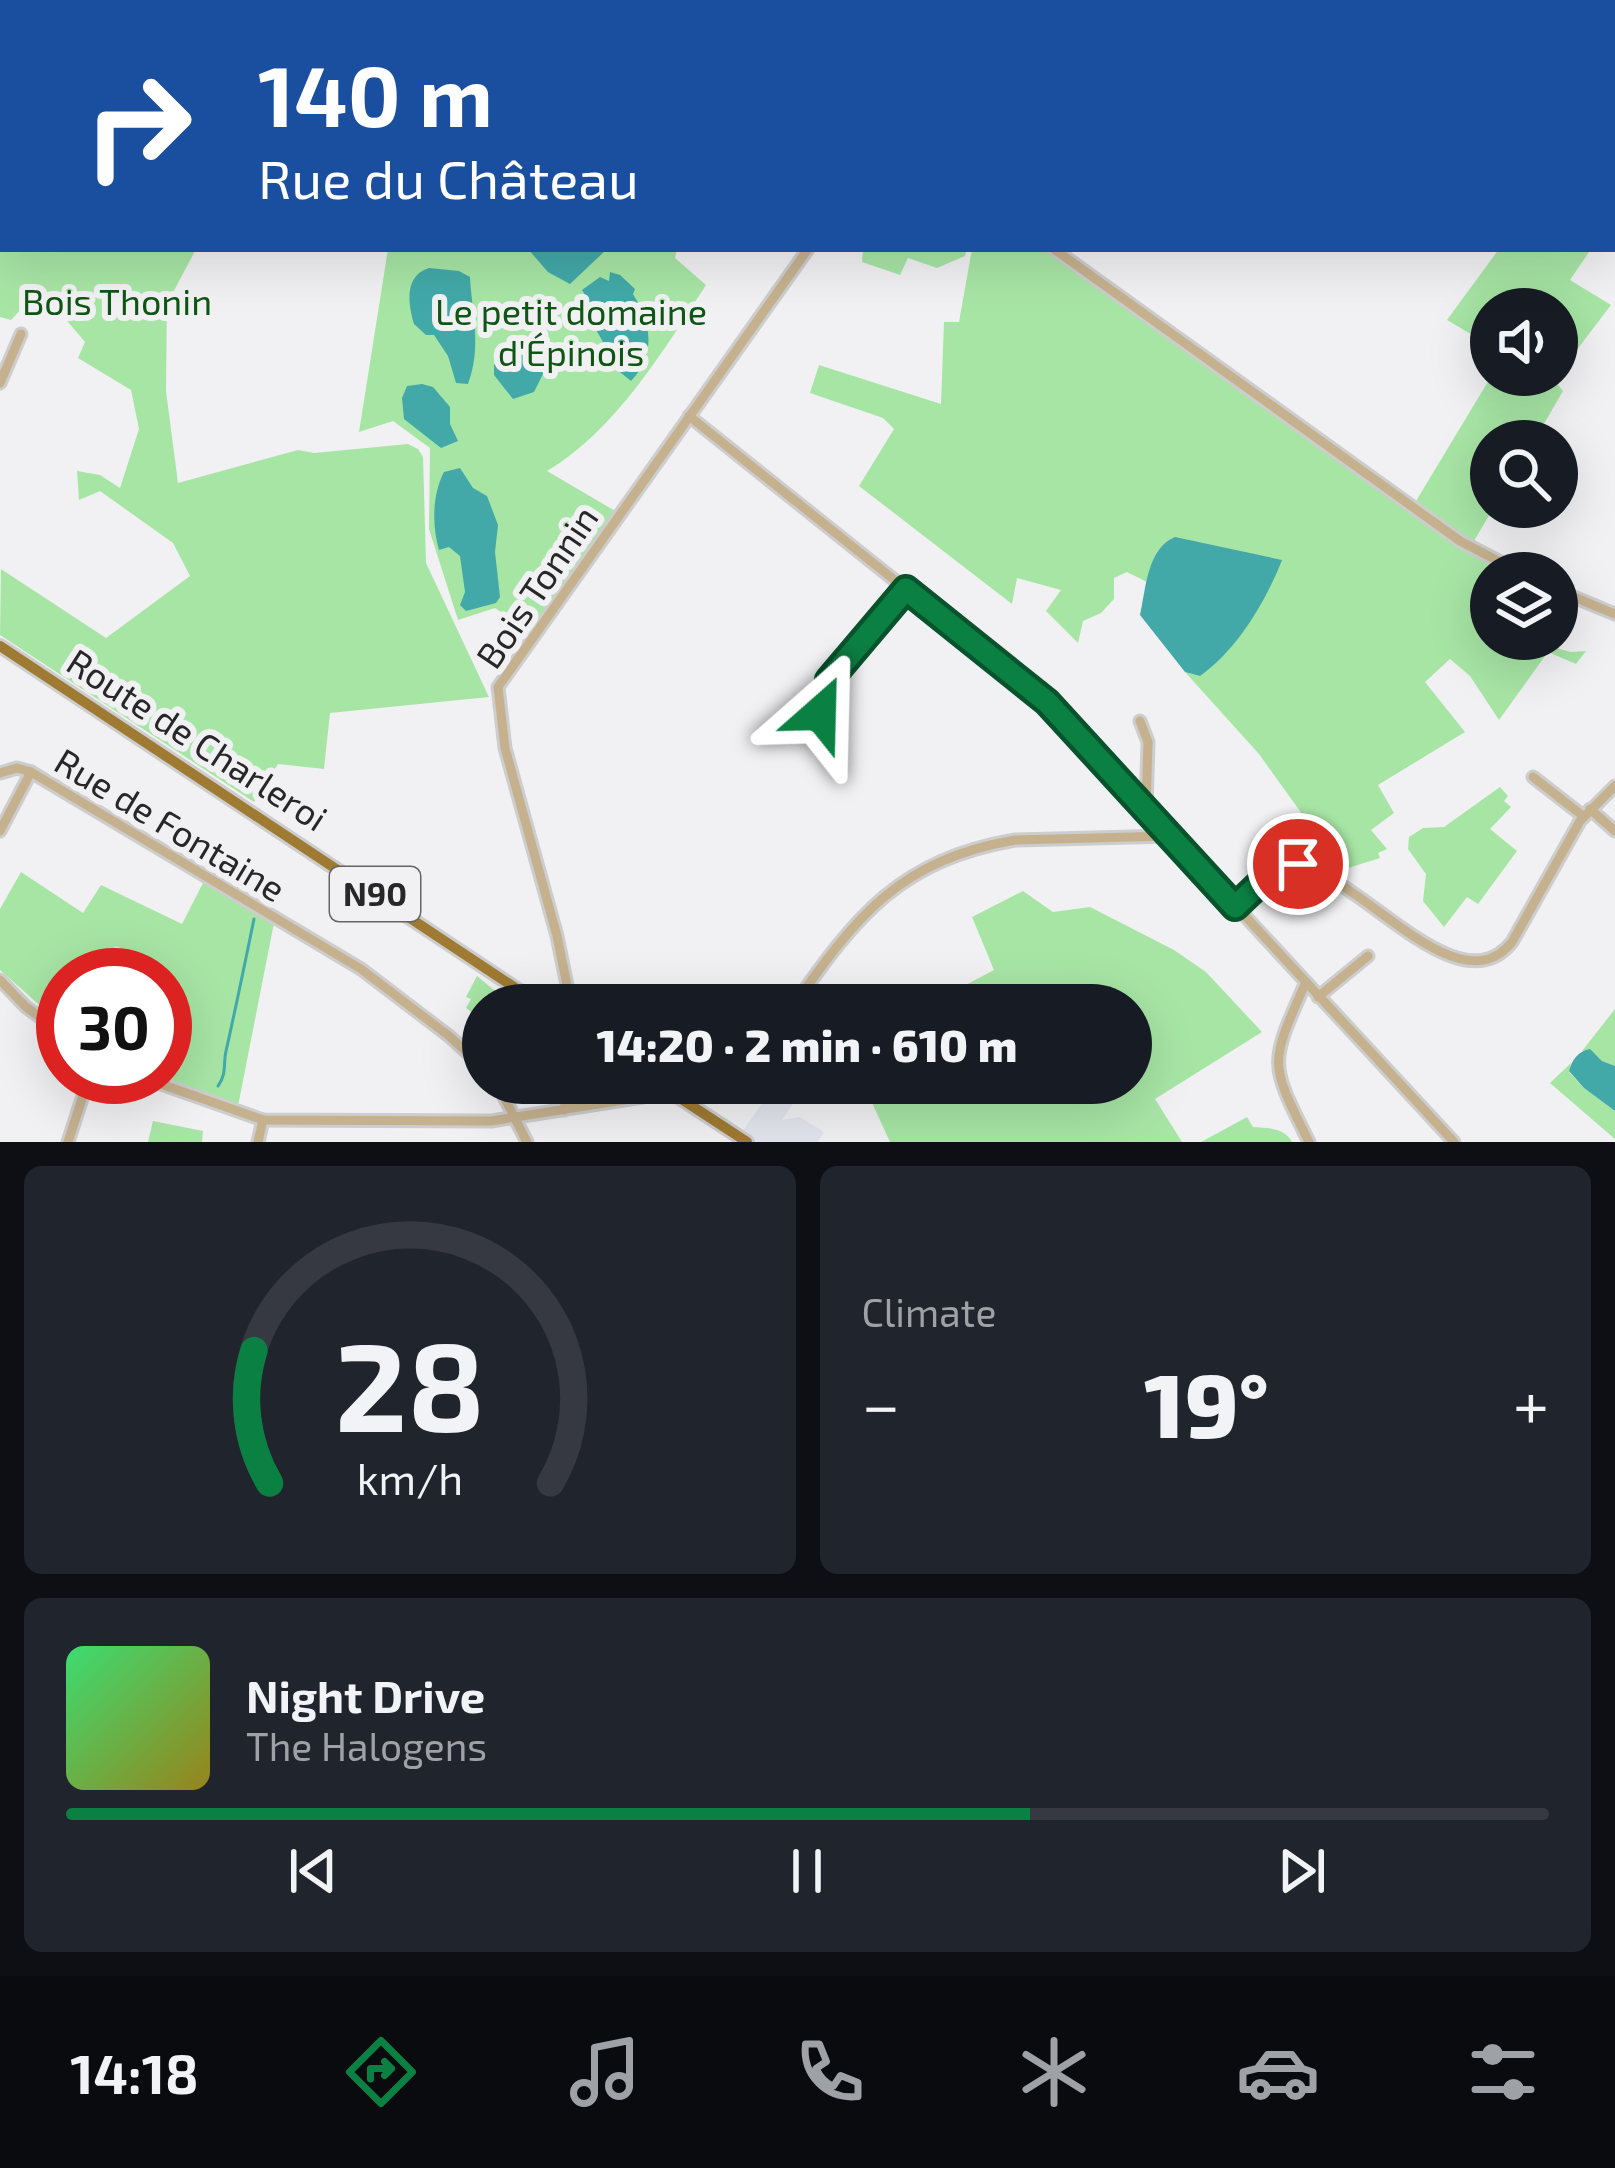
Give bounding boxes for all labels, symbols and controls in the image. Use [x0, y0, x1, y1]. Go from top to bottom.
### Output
text: 140 m [258, 43, 493, 144]
icon: right [60, 48, 216, 204]
text: Rue du Château [258, 145, 639, 210]
park label: Bois Thonin [22, 279, 212, 322]
map controls [1470, 288, 1578, 660]
button: sound [1470, 288, 1578, 396]
park label: Le petit domaine d'Épinois [435, 289, 707, 373]
button: search [1470, 420, 1578, 528]
street label: Bois Tonnin [466, 497, 606, 675]
button: layers [1470, 552, 1578, 660]
street label: Route de Charleroi [60, 639, 336, 839]
position arrow [757, 650, 883, 776]
street label: Rue de Fontaine [48, 738, 294, 909]
pin [1247, 813, 1349, 915]
icon: arrive [1265, 831, 1331, 897]
road number: N90 [330, 867, 420, 921]
speed limit sign: 30 [36, 948, 192, 1104]
text: 14:20 · 2 min · 610 m [596, 1017, 1018, 1071]
text: Climate [862, 1288, 996, 1335]
text: 28 [335, 1307, 485, 1457]
text: 19° [1144, 1348, 1269, 1456]
text: − [862, 1363, 900, 1442]
text: + [1513, 1363, 1549, 1442]
text: km/h [356, 1452, 463, 1504]
text: Night Drive [246, 1668, 485, 1722]
text: The Halogens [246, 1722, 487, 1769]
icon: previous [280, 1838, 346, 1904]
icon: pause [774, 1838, 840, 1904]
icon: next [1269, 1838, 1335, 1904]
icon: directions [339, 2030, 423, 2114]
icon: music [563, 2030, 647, 2114]
icon: phone [788, 2030, 872, 2114]
icon: climate [1012, 2030, 1096, 2114]
icon: car [1236, 2030, 1320, 2114]
icon: filters [1461, 2030, 1545, 2114]
text: 14:18 [70, 2040, 199, 2105]

